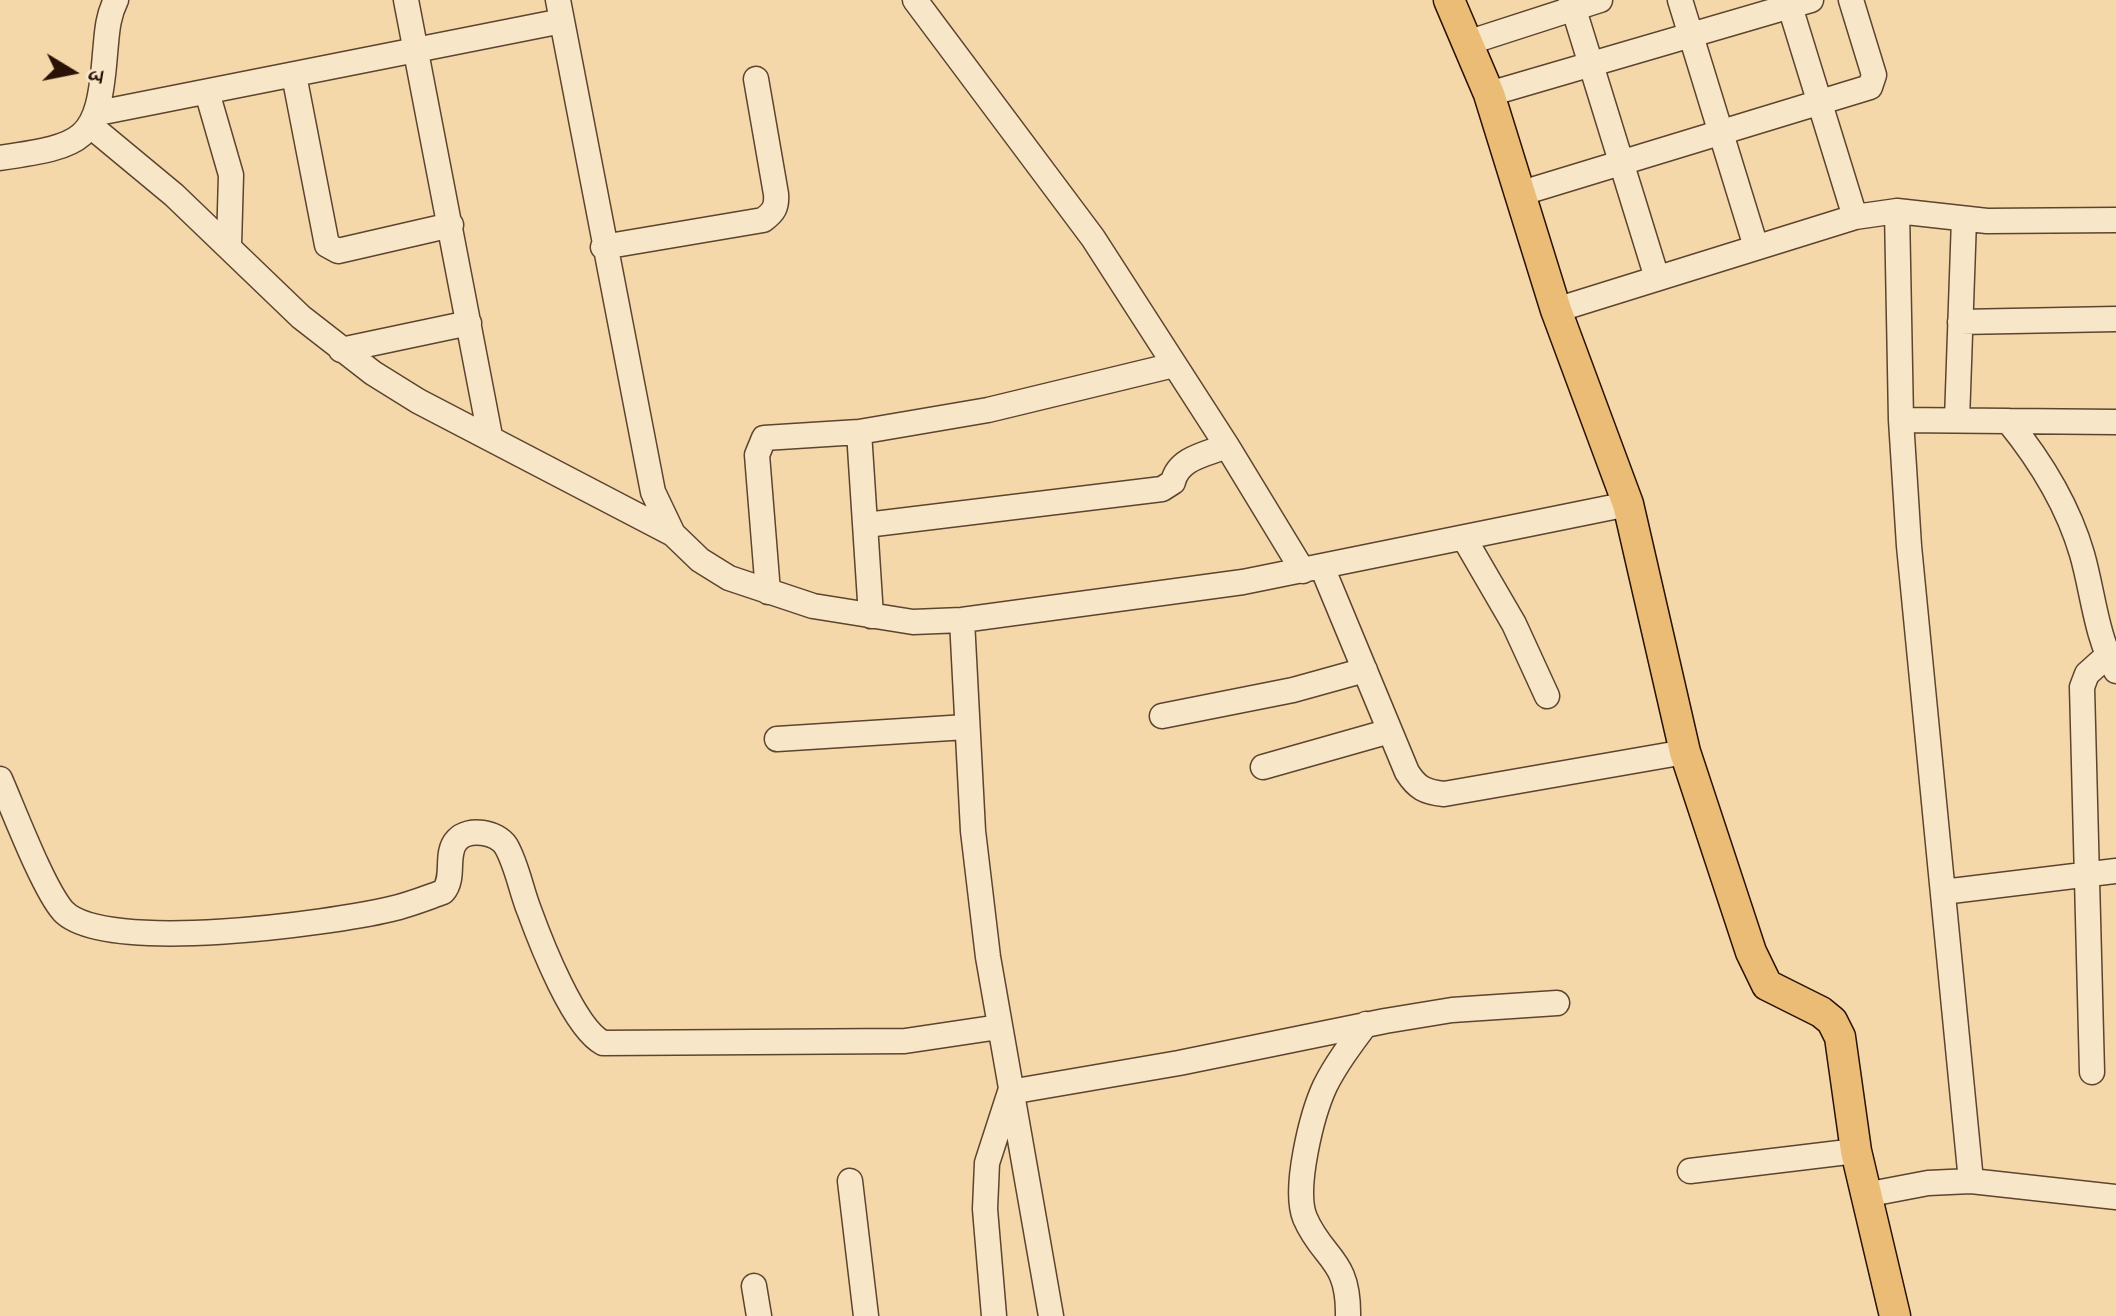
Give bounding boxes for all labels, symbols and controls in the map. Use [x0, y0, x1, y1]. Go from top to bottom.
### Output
north arrow [32, 32, 112, 112]
text: उ [82, 68, 110, 84]

